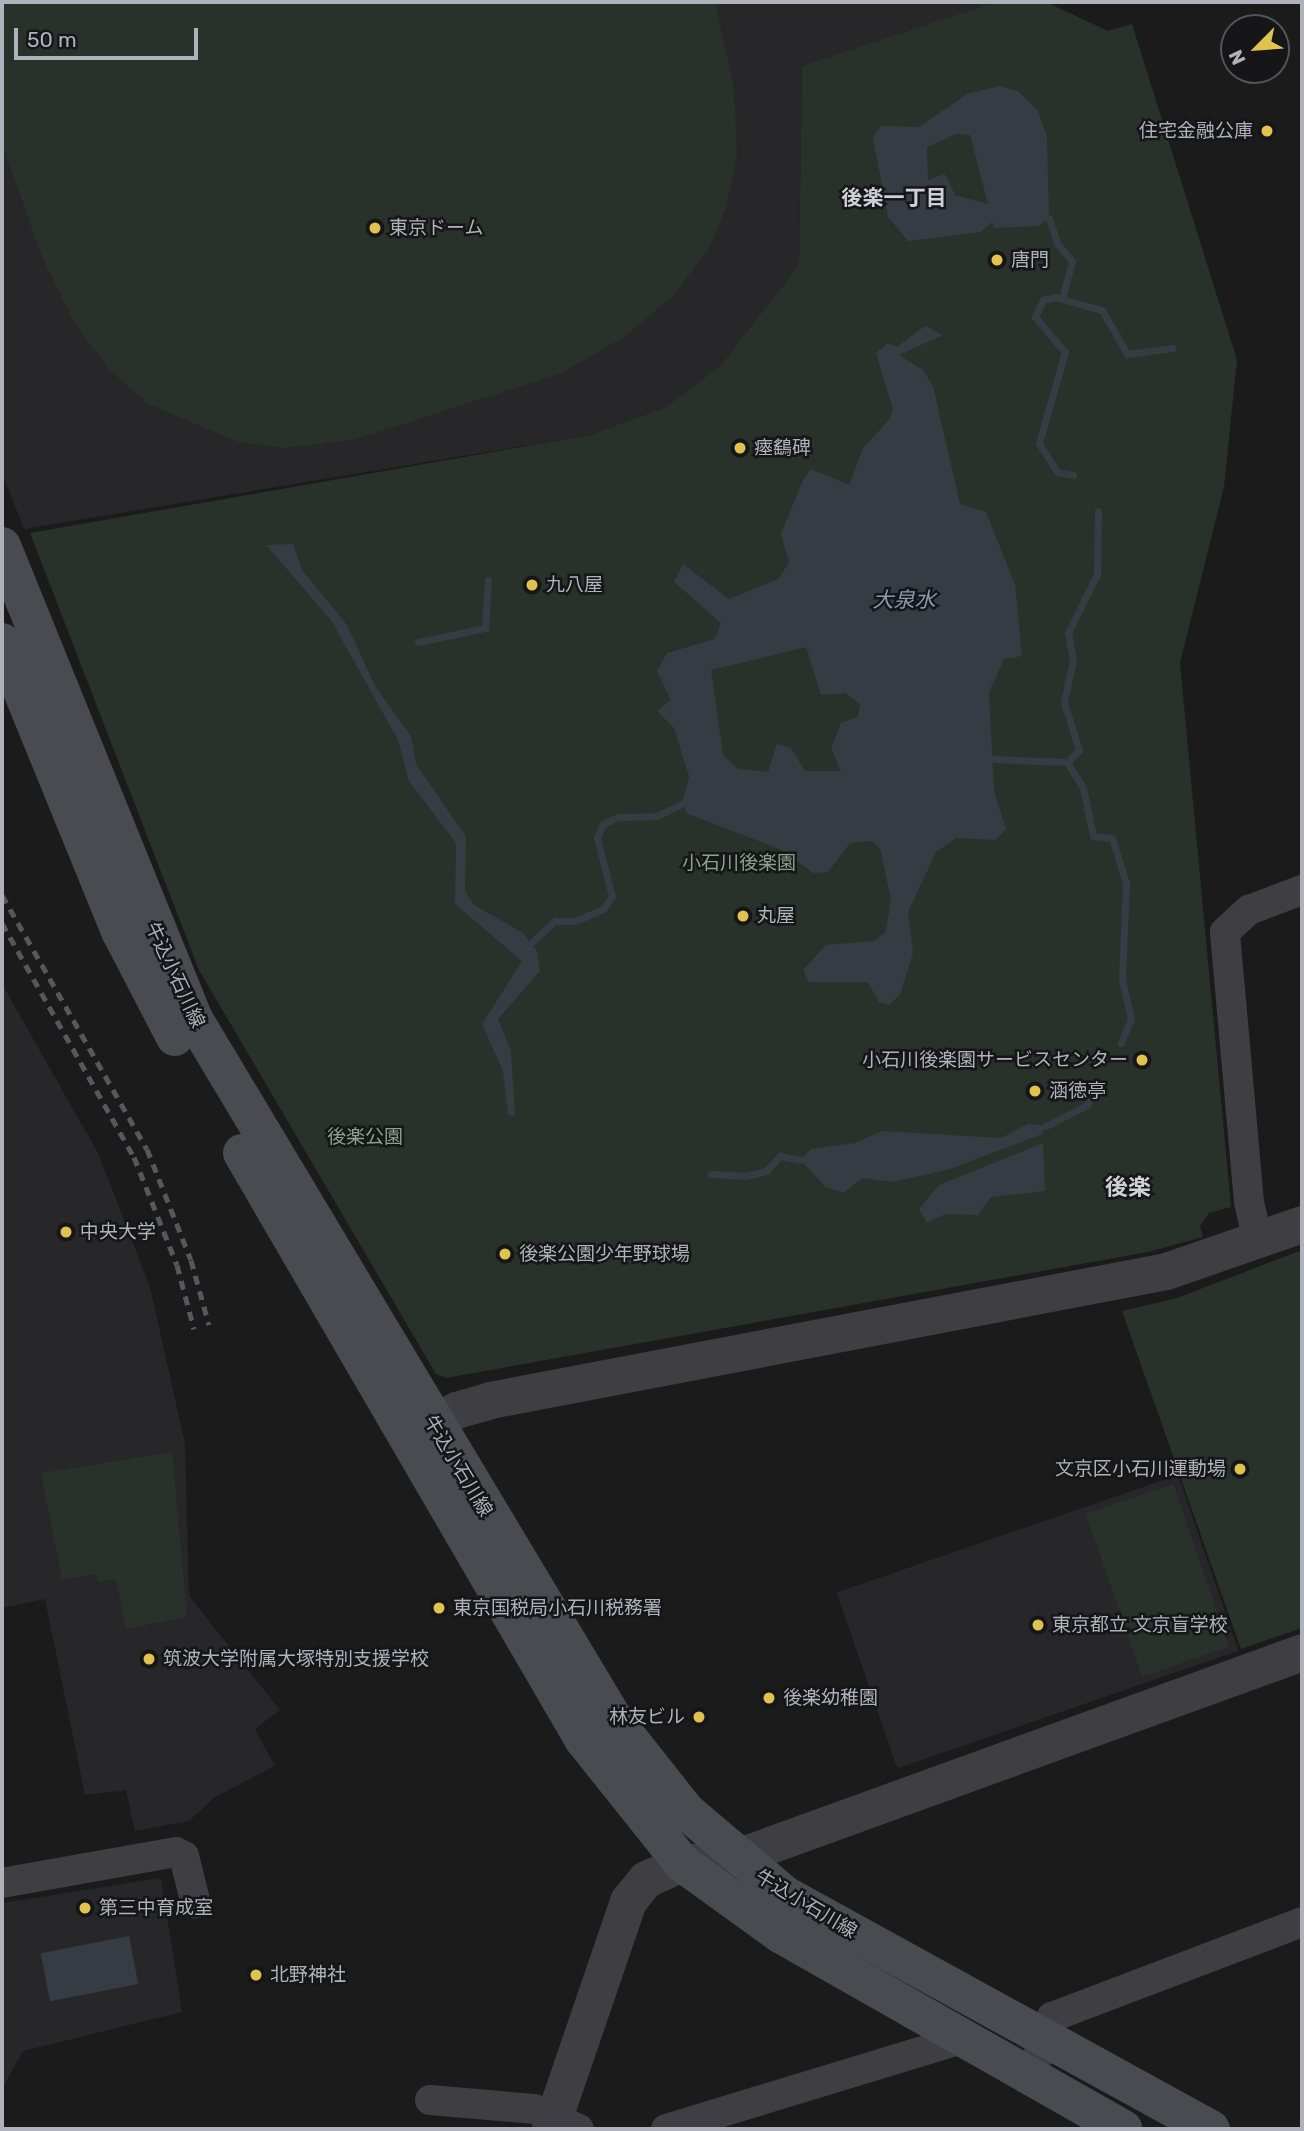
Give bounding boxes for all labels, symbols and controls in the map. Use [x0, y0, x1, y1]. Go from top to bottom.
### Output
scale bar [18, 14, 201, 58]
north arrow [1220, 14, 1290, 84]
text: 50 m [27, 27, 77, 52]
text: N [1224, 46, 1251, 68]
place label: 住宅金融公庫 [1139, 120, 1253, 142]
marker: 住宅金融公庫 [1259, 123, 1275, 139]
district label: 後楽一丁目 [842, 185, 946, 211]
place label: 東京ドーム [389, 217, 484, 239]
marker: 東京ドーム [367, 220, 383, 236]
place label: 唐門 [1011, 249, 1049, 271]
marker: 唐門 [989, 252, 1005, 268]
place label: 瘞鷂碑 [754, 437, 811, 459]
marker: 瘞鷂碑 [732, 440, 748, 456]
place label: 九八屋 [546, 574, 603, 596]
marker: 九八屋 [524, 577, 540, 593]
water label: 大泉水 [873, 587, 935, 613]
park label: 小石川後楽園 [682, 852, 796, 874]
place label: 丸屋 [757, 905, 795, 927]
marker: 丸屋 [735, 908, 751, 924]
street label: 牛込小石川線 [141, 919, 209, 1031]
place label: 小石川後楽園サービスセンター [862, 1049, 1128, 1071]
marker: 小石川後楽園サービスセンター [1134, 1052, 1150, 1068]
place label: 涵徳亭 [1049, 1080, 1106, 1102]
marker: 涵徳亭 [1027, 1083, 1043, 1099]
park label: 後楽公園 [327, 1126, 403, 1148]
district label: 後楽 [1105, 1173, 1151, 1201]
place label: 中央大学 [80, 1221, 156, 1243]
marker: 中央大学 [58, 1224, 74, 1240]
place label: 後楽公園少年野球場 [519, 1243, 690, 1265]
marker: 後楽公園少年野球場 [497, 1246, 513, 1262]
street label: 牛込小石川線 [419, 1411, 497, 1521]
place label: 文京区小石川運動場 [1055, 1458, 1226, 1480]
marker: 文京区小石川運動場 [1232, 1461, 1248, 1477]
place label: 東京国税局小石川税務署 [453, 1597, 662, 1619]
marker: 東京国税局小石川税務署 [431, 1600, 447, 1616]
place label: 東京都立 文京盲学校 [1052, 1614, 1228, 1636]
marker: 東京都立 文京盲学校 [1030, 1617, 1046, 1633]
place label: 筑波大学附属大塚特別支援学校 [163, 1648, 429, 1670]
marker: 筑波大学附属大塚特別支援学校 [141, 1651, 157, 1667]
place label: 後楽幼稚園 [783, 1687, 878, 1709]
marker: 後楽幼稚園 [761, 1690, 777, 1706]
place label: 林友ビル [609, 1706, 685, 1728]
marker: 林友ビル [691, 1709, 707, 1725]
street label: 牛込小石川線 [751, 1865, 861, 1943]
place label: 第三中育成室 [99, 1897, 213, 1919]
marker: 第三中育成室 [77, 1900, 93, 1916]
place label: 北野神社 [270, 1964, 346, 1986]
marker: 北野神社 [248, 1967, 264, 1983]

